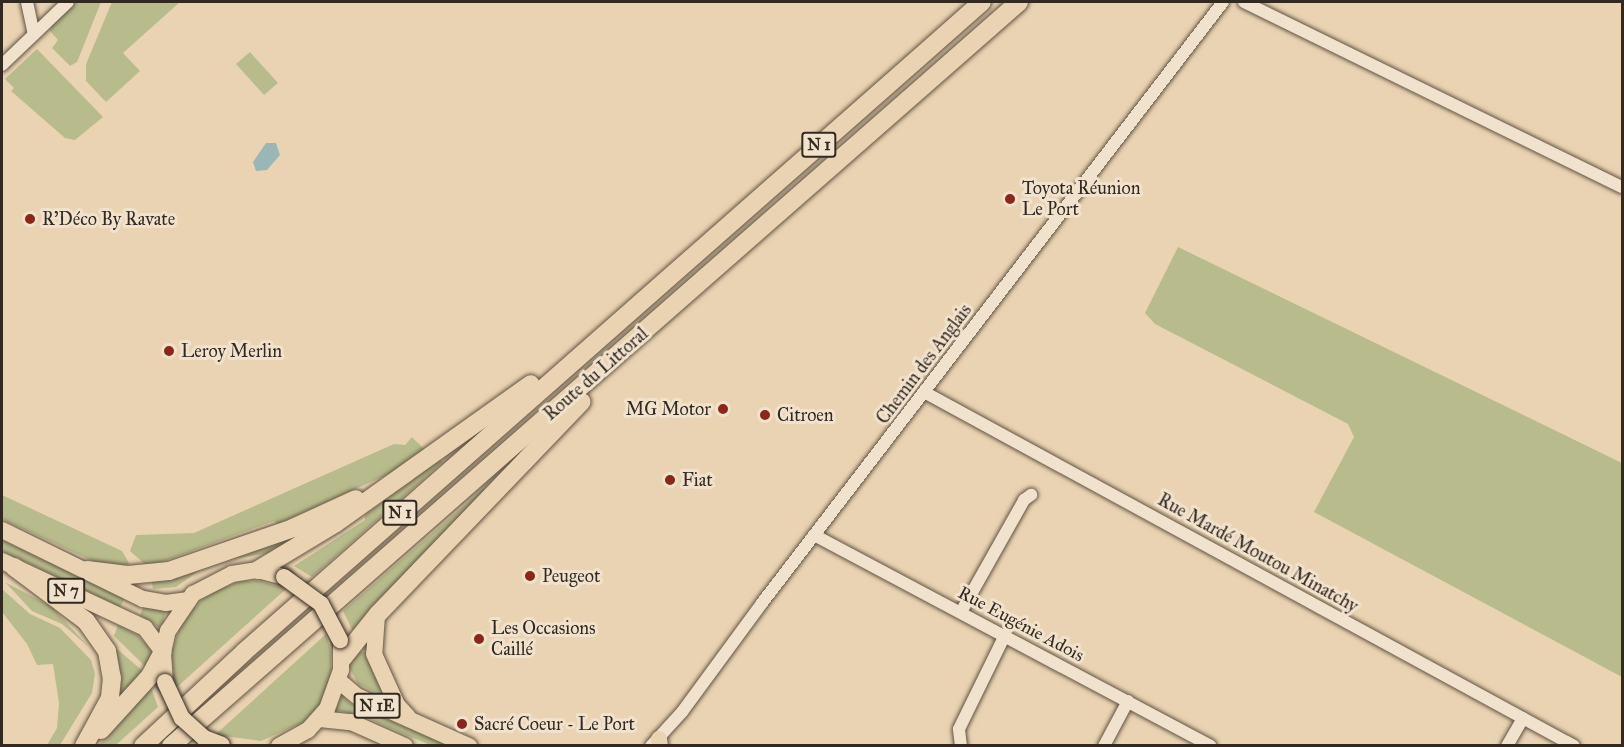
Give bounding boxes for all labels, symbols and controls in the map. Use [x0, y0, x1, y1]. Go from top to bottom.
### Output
road number: N 1 [801, 132, 837, 158]
place label: Toyota Réunion Le Port [1022, 178, 1140, 220]
marker: Toyota Réunion Le Port [1003, 192, 1017, 206]
place label: R’Déco By Ravate [42, 208, 175, 230]
marker: R’Déco By Ravate [23, 212, 37, 226]
street label: Chemin des Anglais [872, 300, 976, 428]
street label: Route du Littoral [540, 323, 652, 425]
place label: Leroy Merlin [181, 340, 282, 362]
marker: Leroy Merlin [162, 344, 176, 358]
place label: MG Motor [626, 398, 711, 420]
marker: MG Motor [716, 402, 730, 416]
place label: Citroen [777, 404, 834, 426]
marker: Citroen [758, 408, 772, 422]
place label: Fiat [682, 469, 713, 491]
marker: Fiat [663, 473, 677, 487]
street label: Rue Mardé Moutou Minatchy [1154, 489, 1362, 617]
road number: N 1 [382, 500, 418, 526]
place label: Peugeot [542, 565, 600, 587]
marker: Peugeot [523, 569, 537, 583]
road number: N 7 [46, 578, 86, 604]
street label: Rue Eugénie Adois [954, 582, 1088, 666]
place label: Les Occasions Caillé [491, 618, 596, 660]
marker: Les Occasions Caillé [472, 632, 486, 646]
road number: N 1E [353, 693, 401, 719]
place label: Sacré Coeur - Le Port [474, 713, 635, 735]
marker: Sacré Coeur - Le Port [455, 717, 469, 731]

